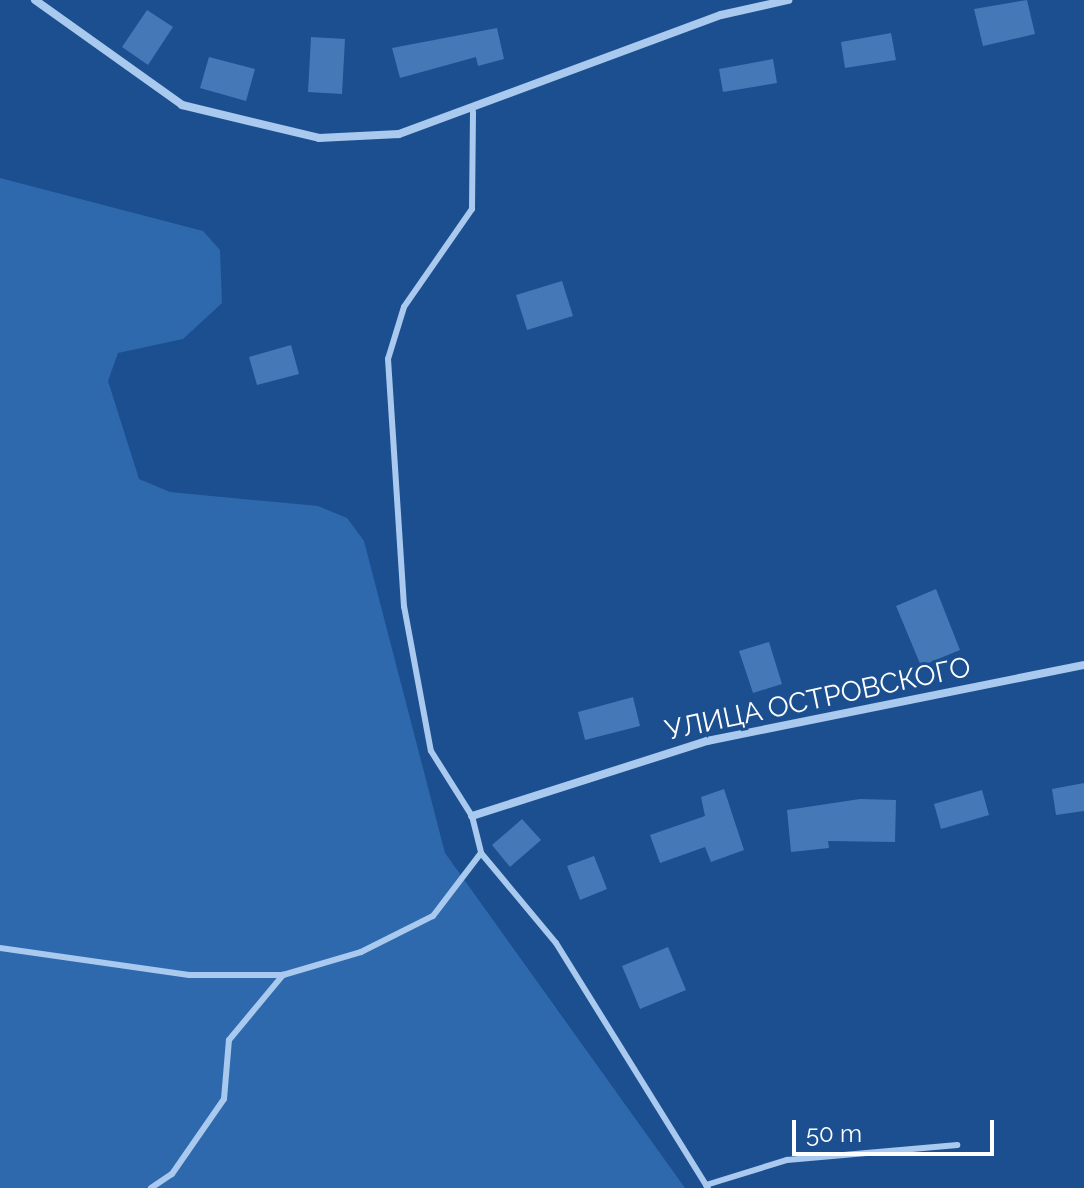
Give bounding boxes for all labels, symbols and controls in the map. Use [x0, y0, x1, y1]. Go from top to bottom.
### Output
street label: УЛИЦА ОСТРОВСКОГО [662, 650, 974, 748]
scale bar [796, 1104, 998, 1154]
text: 50 m [806, 1119, 862, 1148]

